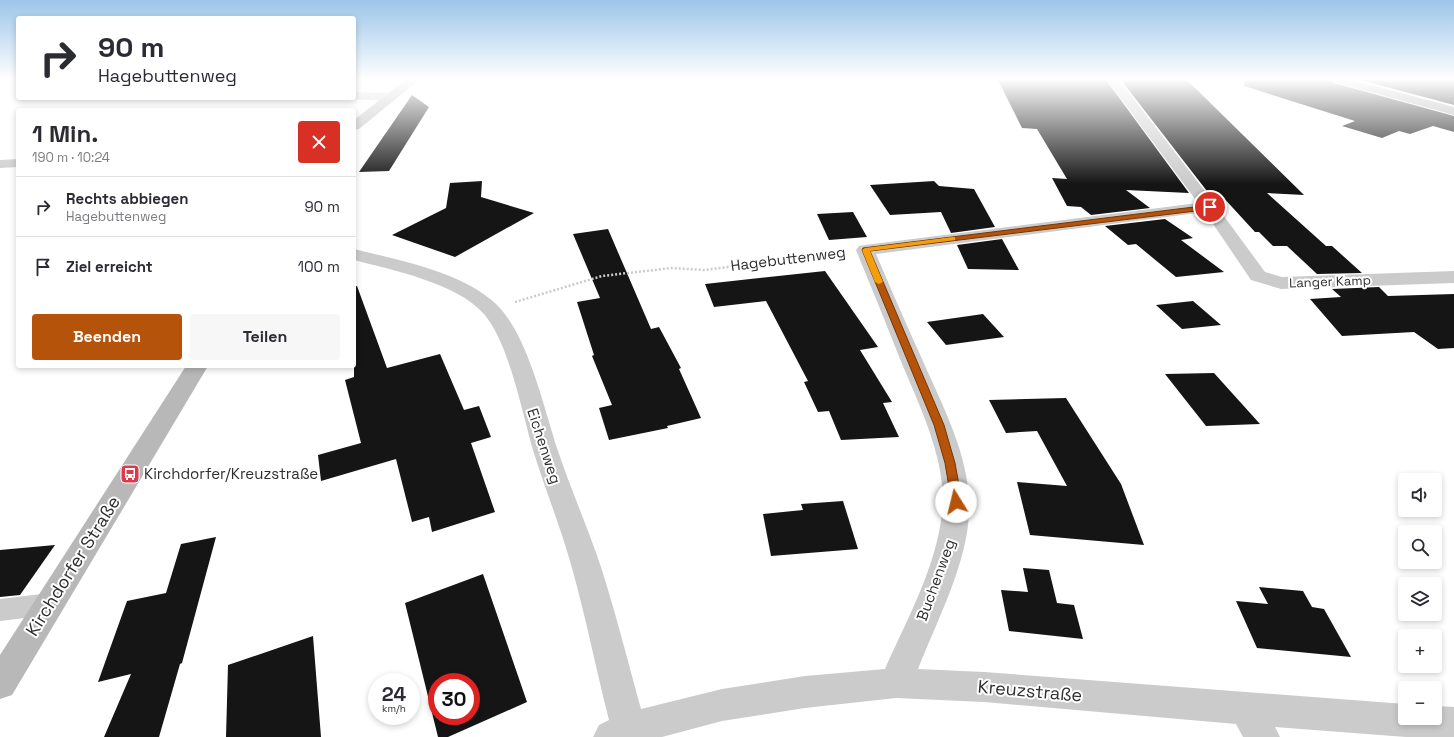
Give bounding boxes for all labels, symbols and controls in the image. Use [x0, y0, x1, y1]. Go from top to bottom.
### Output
text: 90 m [98, 29, 164, 65]
icon: right [32, 32, 84, 84]
text: Hagebuttenweg [98, 64, 237, 87]
text: 1 Min. [32, 118, 98, 149]
button: close [298, 121, 340, 163]
text: 190 m · 10:24 [32, 149, 110, 166]
text: Rechts abbiegen [66, 189, 188, 208]
pin [1193, 190, 1227, 224]
icon: right [32, 196, 54, 218]
icon: arrive [1199, 196, 1221, 218]
text: 90 m [304, 197, 340, 216]
text: Hagebuttenweg [66, 208, 166, 225]
street label: Hagebuttenweg [729, 242, 847, 275]
icon: arrive [32, 256, 54, 278]
text: Ziel erreicht [66, 257, 153, 276]
text: 100 m [298, 257, 340, 276]
street label: Langer Kamp [1289, 272, 1371, 291]
button: Beenden [32, 314, 182, 360]
button: Teilen [190, 314, 340, 360]
street label: Eichenweg [523, 405, 566, 486]
bus stop icon: Kirchdorfer/Kreuzstraße [119, 463, 141, 485]
place label: Kirchdorfer/Kreuzstraße [144, 464, 318, 483]
map controls [1398, 473, 1442, 725]
button: sound [1398, 473, 1442, 517]
position arrow [935, 481, 977, 523]
street label: Kirchdorfer Straße [20, 491, 125, 640]
button: search [1398, 525, 1442, 569]
street label: Buchenweg [912, 536, 959, 623]
button: layers [1398, 577, 1442, 621]
button: + [1398, 629, 1442, 673]
speed limit sign: 30 [428, 673, 480, 725]
street label: Kreuzstraße [977, 674, 1083, 707]
text: 24 [382, 681, 406, 707]
button: − [1398, 681, 1442, 725]
text: km/h [382, 702, 406, 715]

